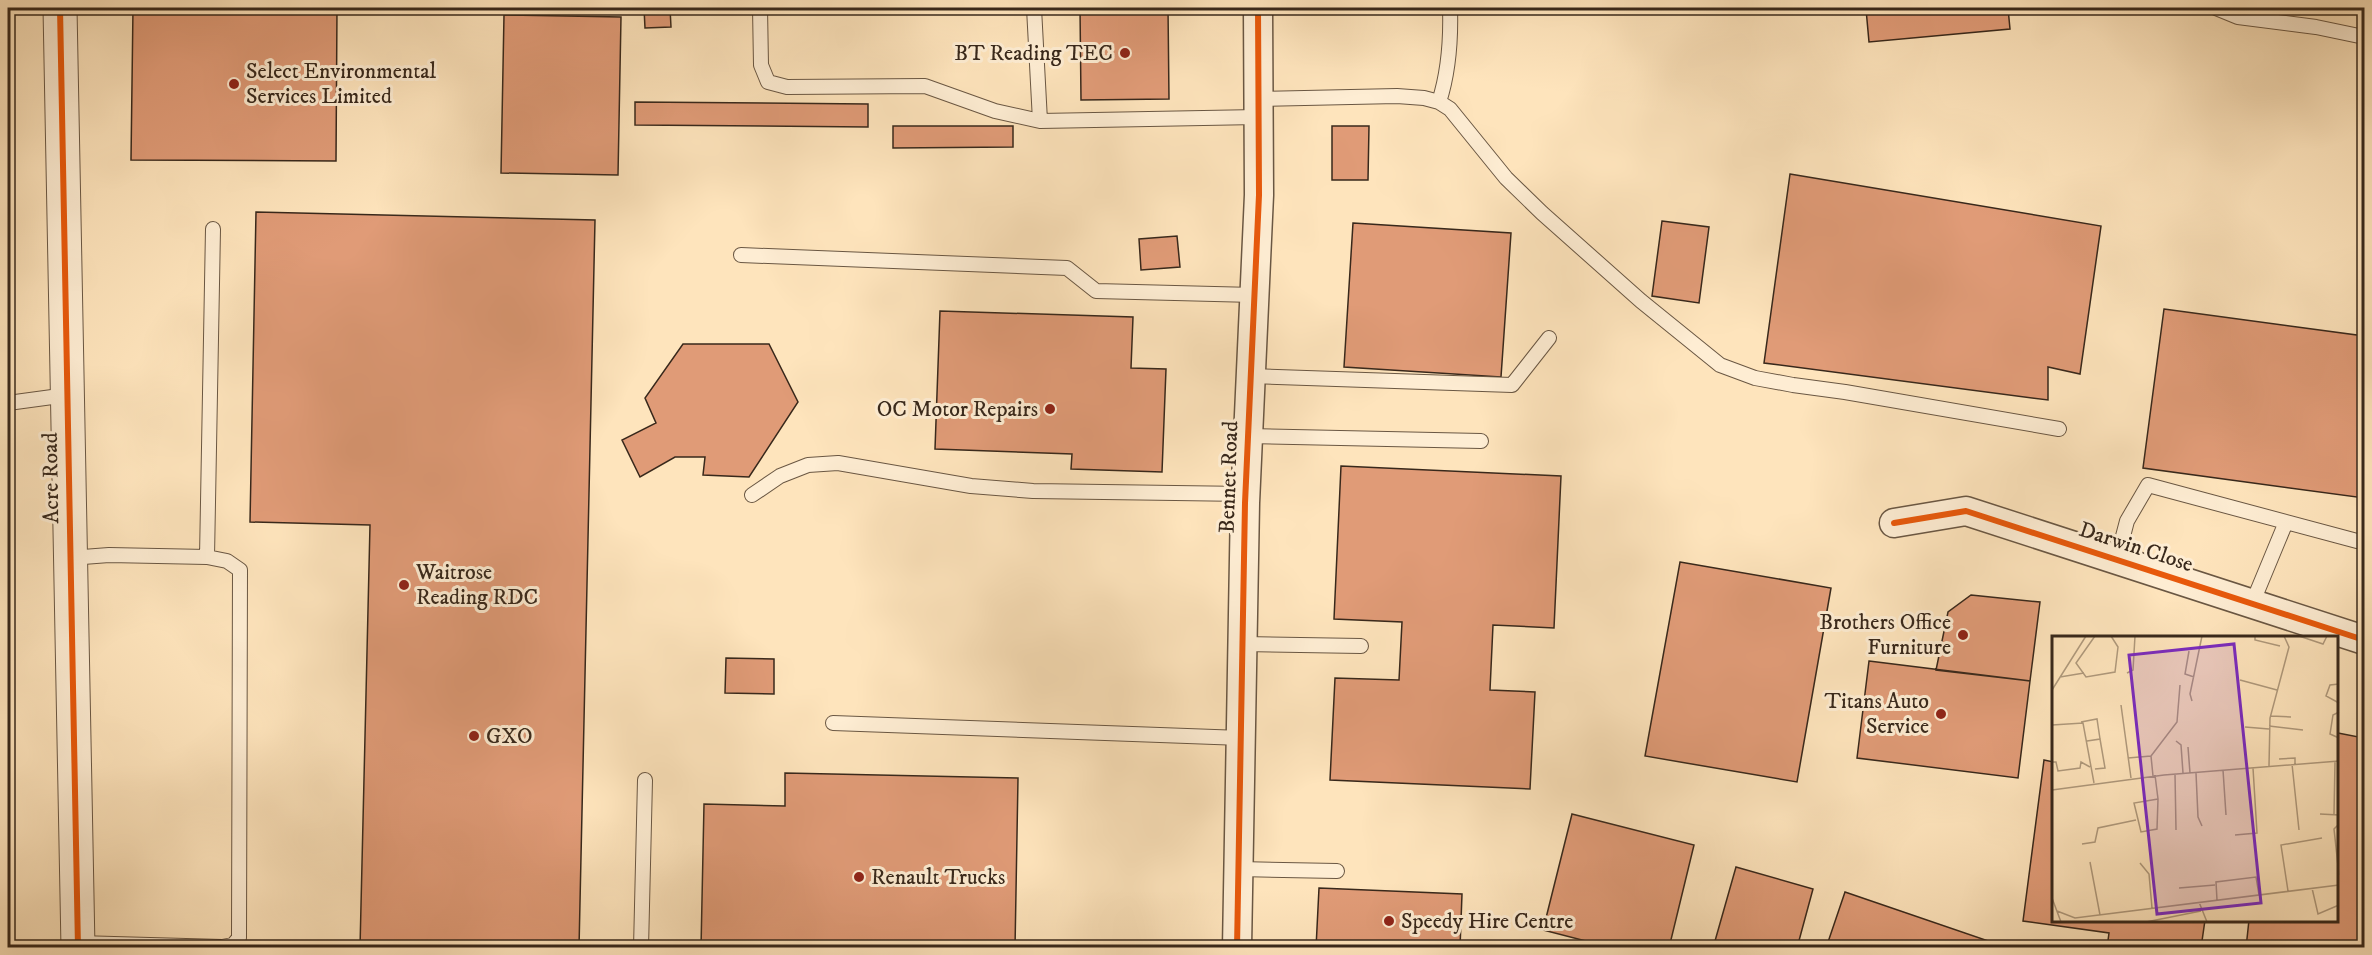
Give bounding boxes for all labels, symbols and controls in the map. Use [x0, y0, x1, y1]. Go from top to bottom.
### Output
place label: BT Reading TEC [954, 40, 1113, 67]
marker: BT Reading TEC [1118, 46, 1132, 60]
place label: Select Environmental Services Limited [246, 58, 437, 110]
marker: Select Environmental Services Limited [227, 77, 241, 91]
place label: OC Motor Repairs [877, 396, 1038, 423]
marker: OC Motor Repairs [1043, 402, 1057, 416]
street label: Bennet Road [1214, 420, 1244, 534]
street label: Acre Road [37, 432, 65, 524]
street label: Darwin Close [2076, 516, 2196, 578]
place label: Waitrose Reading RDC [415, 559, 538, 611]
marker: Waitrose Reading RDC [397, 578, 411, 592]
place label: Brothers Office Furniture [1819, 609, 1951, 661]
marker: Brothers Office Furniture [1956, 628, 1970, 642]
inset map [2052, 636, 2339, 922]
place label: Titans Auto Service [1825, 688, 1929, 740]
marker: Titans Auto Service [1934, 707, 1948, 721]
place label: GXO [486, 723, 533, 750]
marker: GXO [467, 729, 481, 743]
place label: Renault Trucks [871, 864, 1005, 891]
marker: Renault Trucks [852, 870, 866, 884]
place label: Speedy Hire Centre [1401, 908, 1573, 935]
marker: Speedy Hire Centre [1382, 914, 1396, 928]

